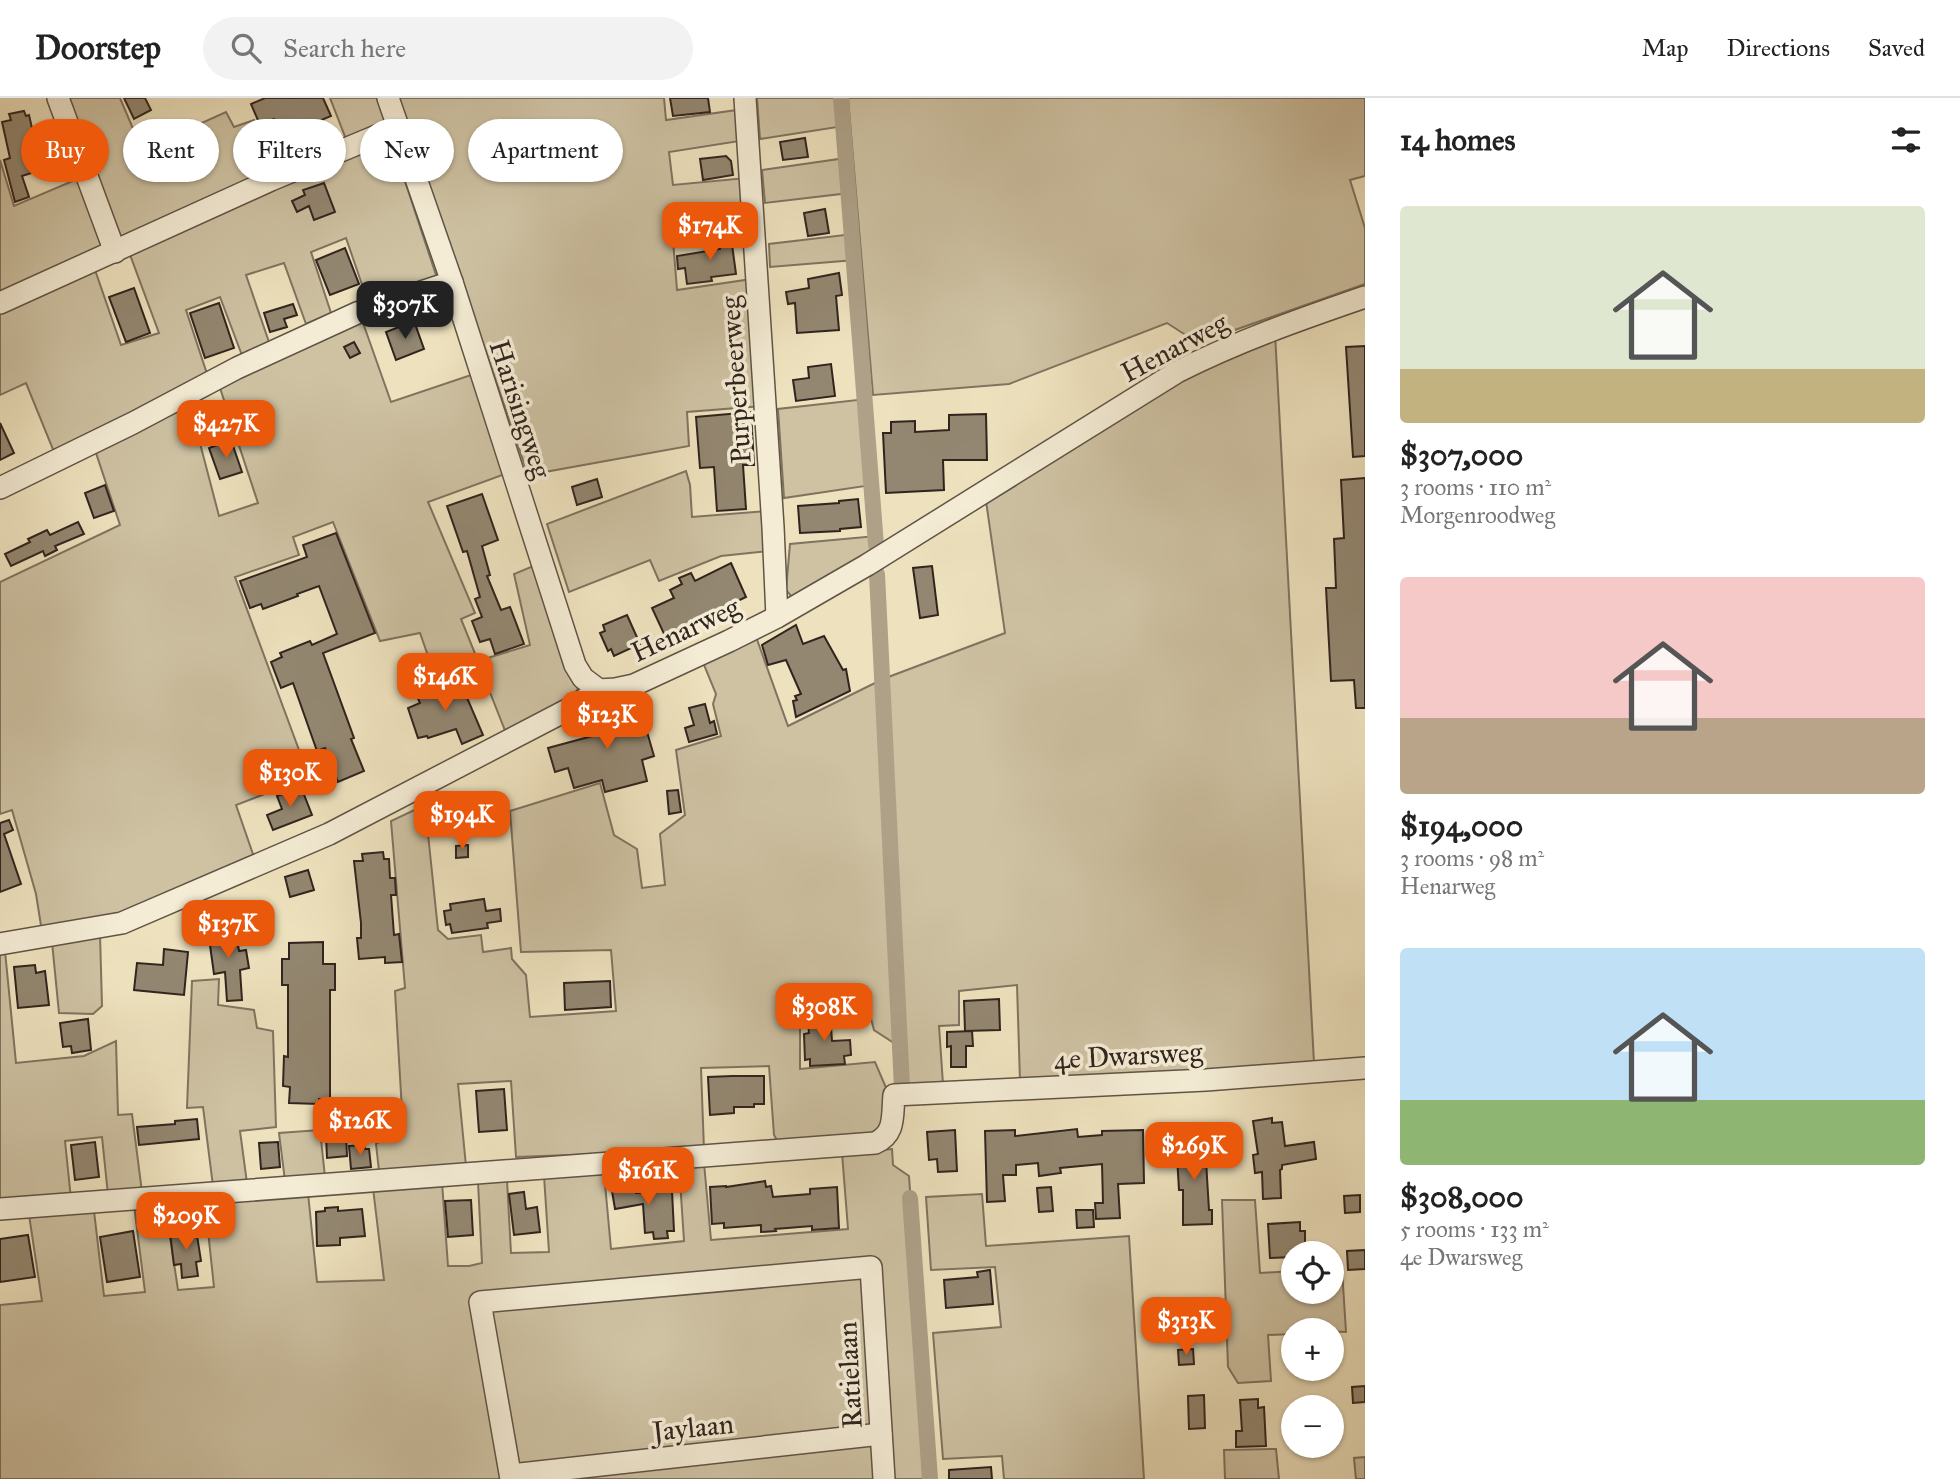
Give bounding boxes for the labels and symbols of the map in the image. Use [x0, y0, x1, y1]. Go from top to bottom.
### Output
pin: $174K [661, 202, 759, 262]
pin: $307K [356, 282, 454, 341]
street label: Purperbeerweg [712, 294, 759, 465]
street label: Henarweg [1115, 304, 1235, 390]
street label: Harisingweg [482, 335, 560, 484]
pin: $427K [177, 400, 275, 460]
street label: Henarweg [625, 589, 746, 670]
pin: $146K [396, 654, 494, 713]
pin: $123K [558, 692, 656, 751]
pin: $130K [241, 750, 339, 809]
pin: $194K [413, 792, 511, 851]
pin: $137K [179, 900, 277, 960]
pin: $308K [775, 984, 873, 1043]
street label: 4e Dwarsweg [1053, 1034, 1204, 1077]
pin: $126K [311, 1098, 409, 1157]
pin: $269K [1145, 1122, 1243, 1182]
pin: $161K [599, 1148, 697, 1207]
pin: $209K [137, 1192, 235, 1252]
pin: $313K [1137, 1298, 1235, 1357]
street label: Ratielaan [829, 1321, 870, 1429]
street label: Jaylaan [648, 1406, 735, 1449]

